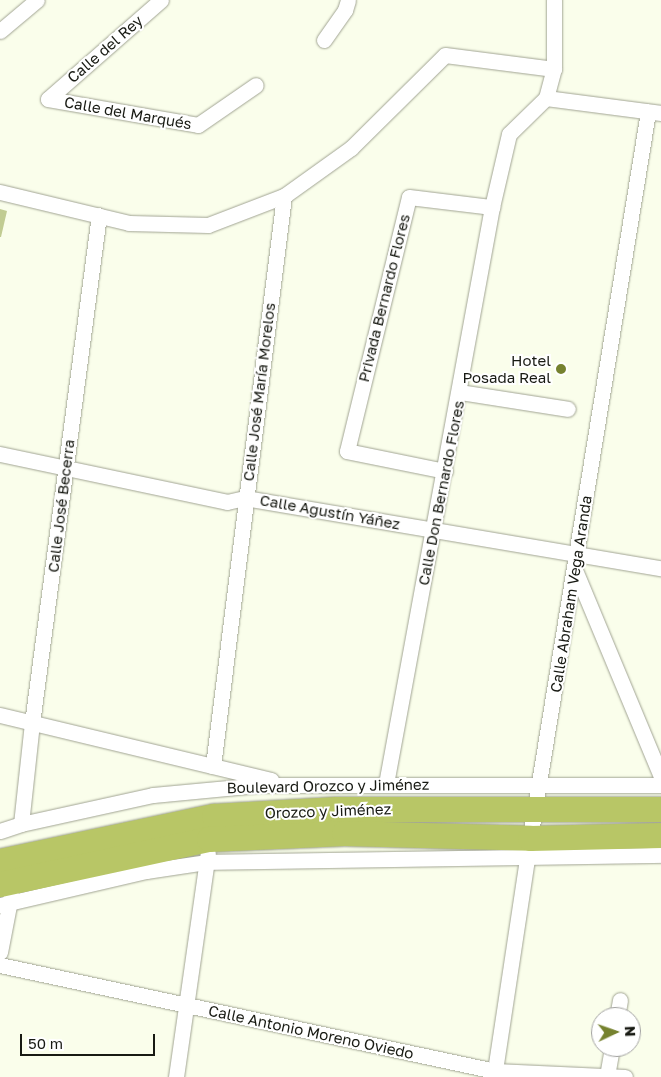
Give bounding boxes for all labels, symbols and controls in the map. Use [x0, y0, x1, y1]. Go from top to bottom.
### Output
street label: Calle del Rey [64, 11, 146, 87]
street label: Calle del Marqués [63, 93, 193, 133]
street label: Privada Bernardo Flores [354, 212, 414, 384]
street label: Calle José María Morelos [239, 302, 279, 482]
place label: Hotel Posada Real [462, 351, 551, 386]
marker: Hotel Posada Real [555, 363, 567, 375]
street label: Calle Don Bernardo Flores [414, 399, 468, 587]
street label: Calle José Becerra [44, 438, 78, 574]
street label: Calle Agustín Yáñez [258, 491, 402, 533]
street label: Calle Abraham Vega Aranda [547, 494, 595, 694]
street label: Boulevard Orozco y Jiménez [227, 775, 429, 797]
street label: Orozco y Jiménez [265, 800, 391, 822]
street label: Calle Antonio Moreno Oviedo [207, 1001, 415, 1063]
north arrow [591, 1007, 641, 1057]
scale bar [22, 1024, 158, 1056]
text: N [622, 1025, 639, 1037]
text: 50 m [28, 1034, 63, 1052]

